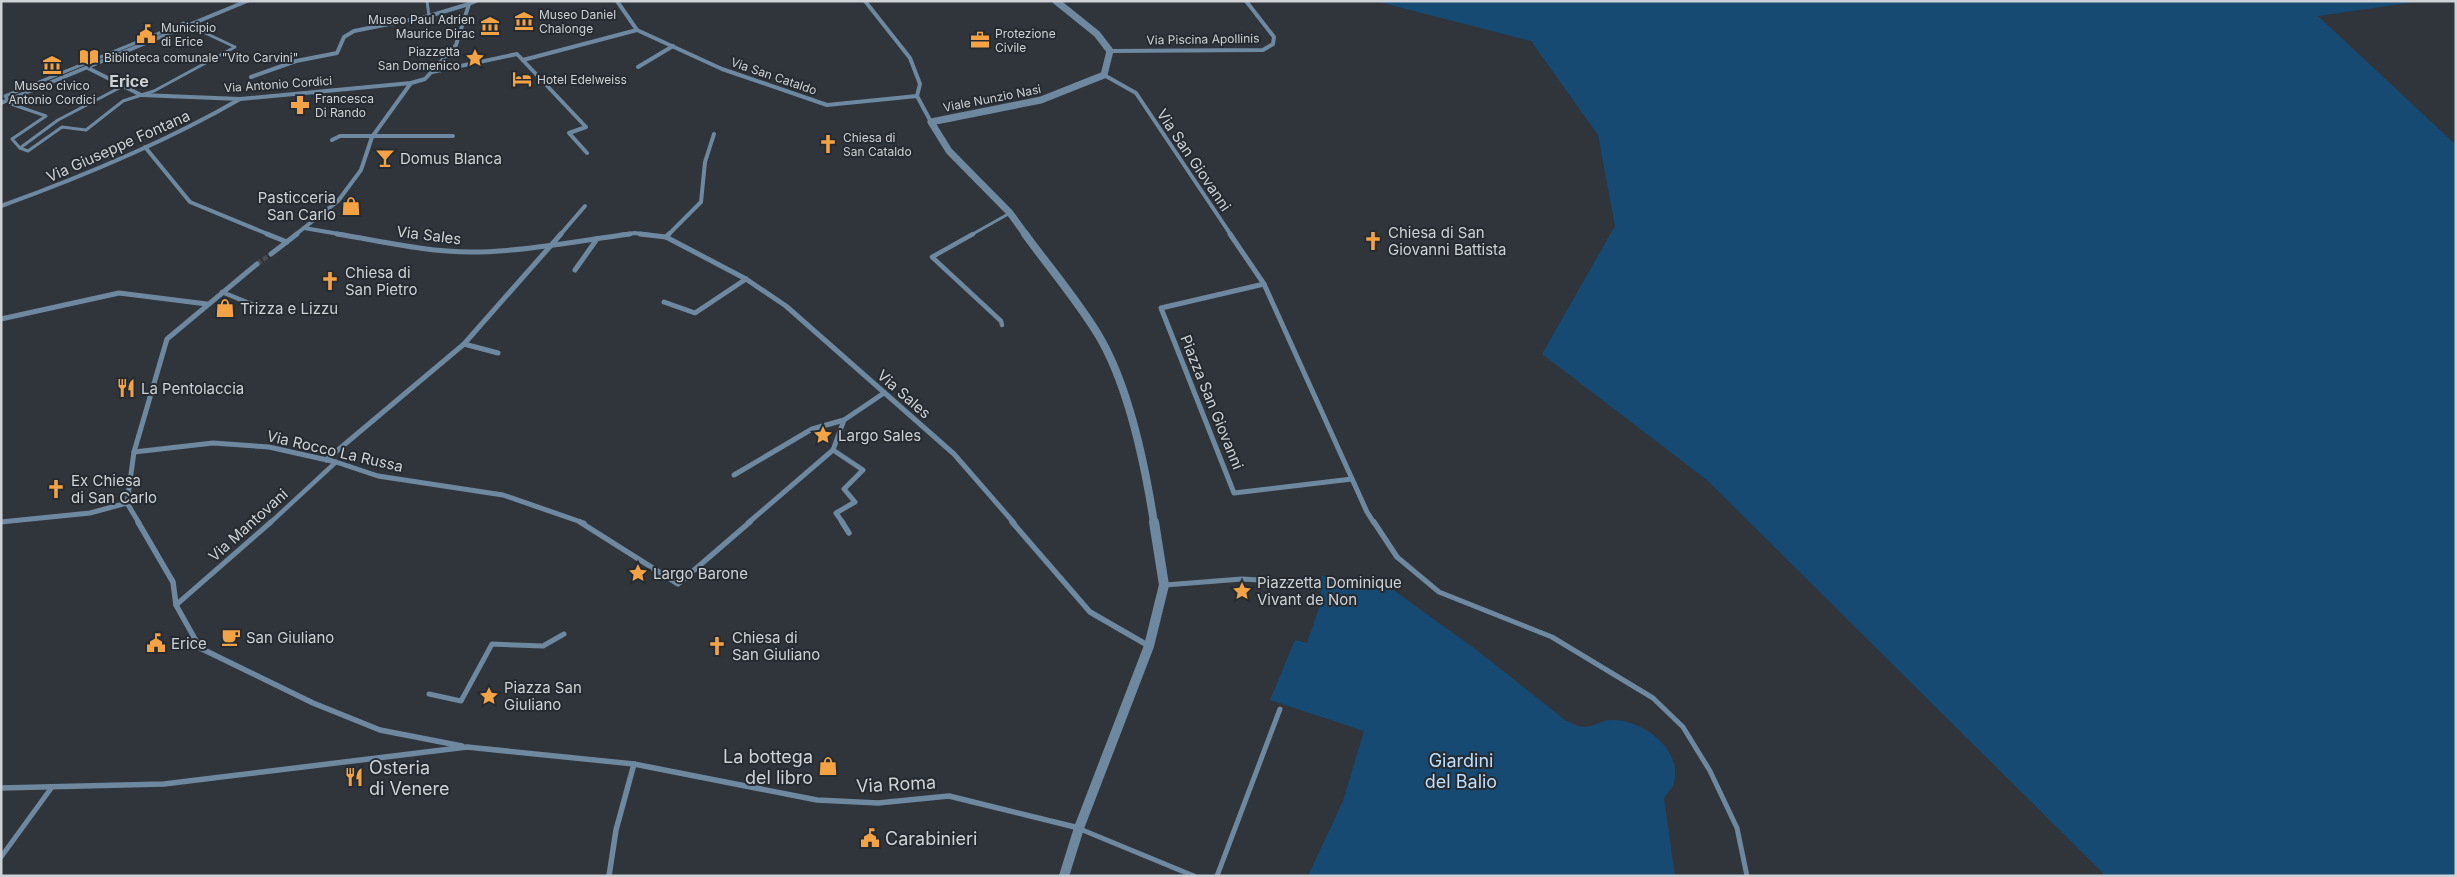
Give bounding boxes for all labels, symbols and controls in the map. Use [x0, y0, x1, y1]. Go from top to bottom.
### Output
place label: Museo Daniel Chalonge [539, 7, 616, 36]
museum icon: Museo Daniel Chalonge [513, 10, 535, 32]
place label: Museo Paul Adrien Maurice Dirac [368, 12, 475, 41]
museum icon: Museo Paul Adrien Maurice Dirac [479, 15, 501, 37]
place label: Municipio di Erice [161, 20, 216, 49]
public building icon: Municipio di Erice [135, 23, 157, 45]
place label: Protezione Civile [995, 26, 1056, 55]
office icon: Protezione Civile [969, 29, 991, 51]
street label: Via Piscina Apollinis [1146, 31, 1260, 47]
place label: Piazzetta San Domenico [378, 44, 460, 73]
library icon: Biblioteca comunale "Vito Carvini" [78, 46, 100, 68]
place icon: Piazzetta San Domenico [464, 47, 486, 69]
place label: Biblioteca comunale "Vito Carvini" [104, 50, 298, 65]
museum icon: Museo civico Antonio Cordici [41, 54, 63, 76]
street label: Via San Cataldo [729, 54, 819, 98]
hotel icon: Hotel Edelweiss [511, 68, 533, 90]
district label: Erice [109, 71, 149, 91]
place label: Hotel Edelweiss [537, 72, 627, 87]
street label: Via Antonio Cordici [223, 73, 333, 95]
place label: Museo civico Antonio Cordici [8, 78, 96, 107]
street label: Viale Nunzio Nasi [942, 81, 1042, 115]
place label: Francesca Di Rando [315, 91, 374, 120]
pharmacy icon: Francesca Di Rando [289, 94, 311, 116]
street label: Via San Giovanni [1153, 105, 1235, 215]
street label: Via Giuseppe Fontana [43, 106, 193, 186]
place label: Chiesa di San Cataldo [843, 130, 912, 159]
church icon: Chiesa di San Cataldo [817, 133, 839, 155]
bar icon: Domus Blanca [374, 147, 396, 169]
place label: Domus Blanca [400, 149, 502, 168]
place label: Pasticceria San Carlo [258, 188, 336, 224]
shop icon: Pasticceria San Carlo [340, 195, 362, 217]
street label: Via Sales [396, 222, 462, 248]
place label: Chiesa di San Giovanni Battista [1388, 223, 1507, 259]
church icon: Chiesa di San Giovanni Battista [1362, 230, 1384, 252]
place label: Chiesa di San Pietro [345, 263, 417, 299]
church icon: Chiesa di San Pietro [319, 270, 341, 292]
shop icon: Trizza e Lizzu [214, 297, 236, 319]
place label: Trizza e Lizzu [240, 299, 338, 318]
street label: Piazza San Giovanni [1176, 332, 1248, 472]
street label: Via Sales [873, 366, 935, 423]
restaurant icon: La Pentolaccia [115, 377, 137, 399]
place label: La Pentolaccia [141, 379, 244, 398]
place icon: Largo Sales [812, 424, 834, 446]
street label: Via Rocco La Russa [265, 426, 405, 476]
place label: Largo Sales [838, 426, 921, 445]
place label: Ex Chiesa di San Carlo [71, 471, 157, 507]
church icon: Ex Chiesa di San Carlo [45, 478, 67, 500]
street label: Via Mantovani [204, 484, 292, 566]
place icon: Largo Barone [627, 562, 649, 584]
place label: Largo Barone [653, 564, 748, 583]
place label: Piazzetta Dominique Vivant de Non [1257, 573, 1402, 609]
place icon: Piazzetta Dominique Vivant de Non [1231, 580, 1253, 602]
cafe icon: San Giuliano [220, 626, 242, 648]
place label: San Giuliano [246, 628, 334, 647]
place label: Chiesa di San Giuliano [732, 628, 820, 664]
public building icon: Erice [145, 632, 167, 654]
place label: Erice [171, 634, 207, 653]
church icon: Chiesa di San Giuliano [706, 635, 728, 657]
place label: Piazza San Giuliano [504, 678, 582, 714]
place icon: Piazza San Giuliano [478, 685, 500, 707]
place label: La bottega del libro [723, 746, 813, 788]
park label: Giardini del Balio [1425, 750, 1497, 792]
shop icon: La bottega del libro [817, 755, 839, 777]
place label: Osteria di Venere [369, 757, 450, 799]
restaurant icon: Osteria di Venere [343, 766, 365, 788]
street label: Via Roma [856, 771, 936, 797]
public building icon: Carabinieri [859, 827, 881, 849]
place label: Carabinieri [885, 828, 977, 849]

